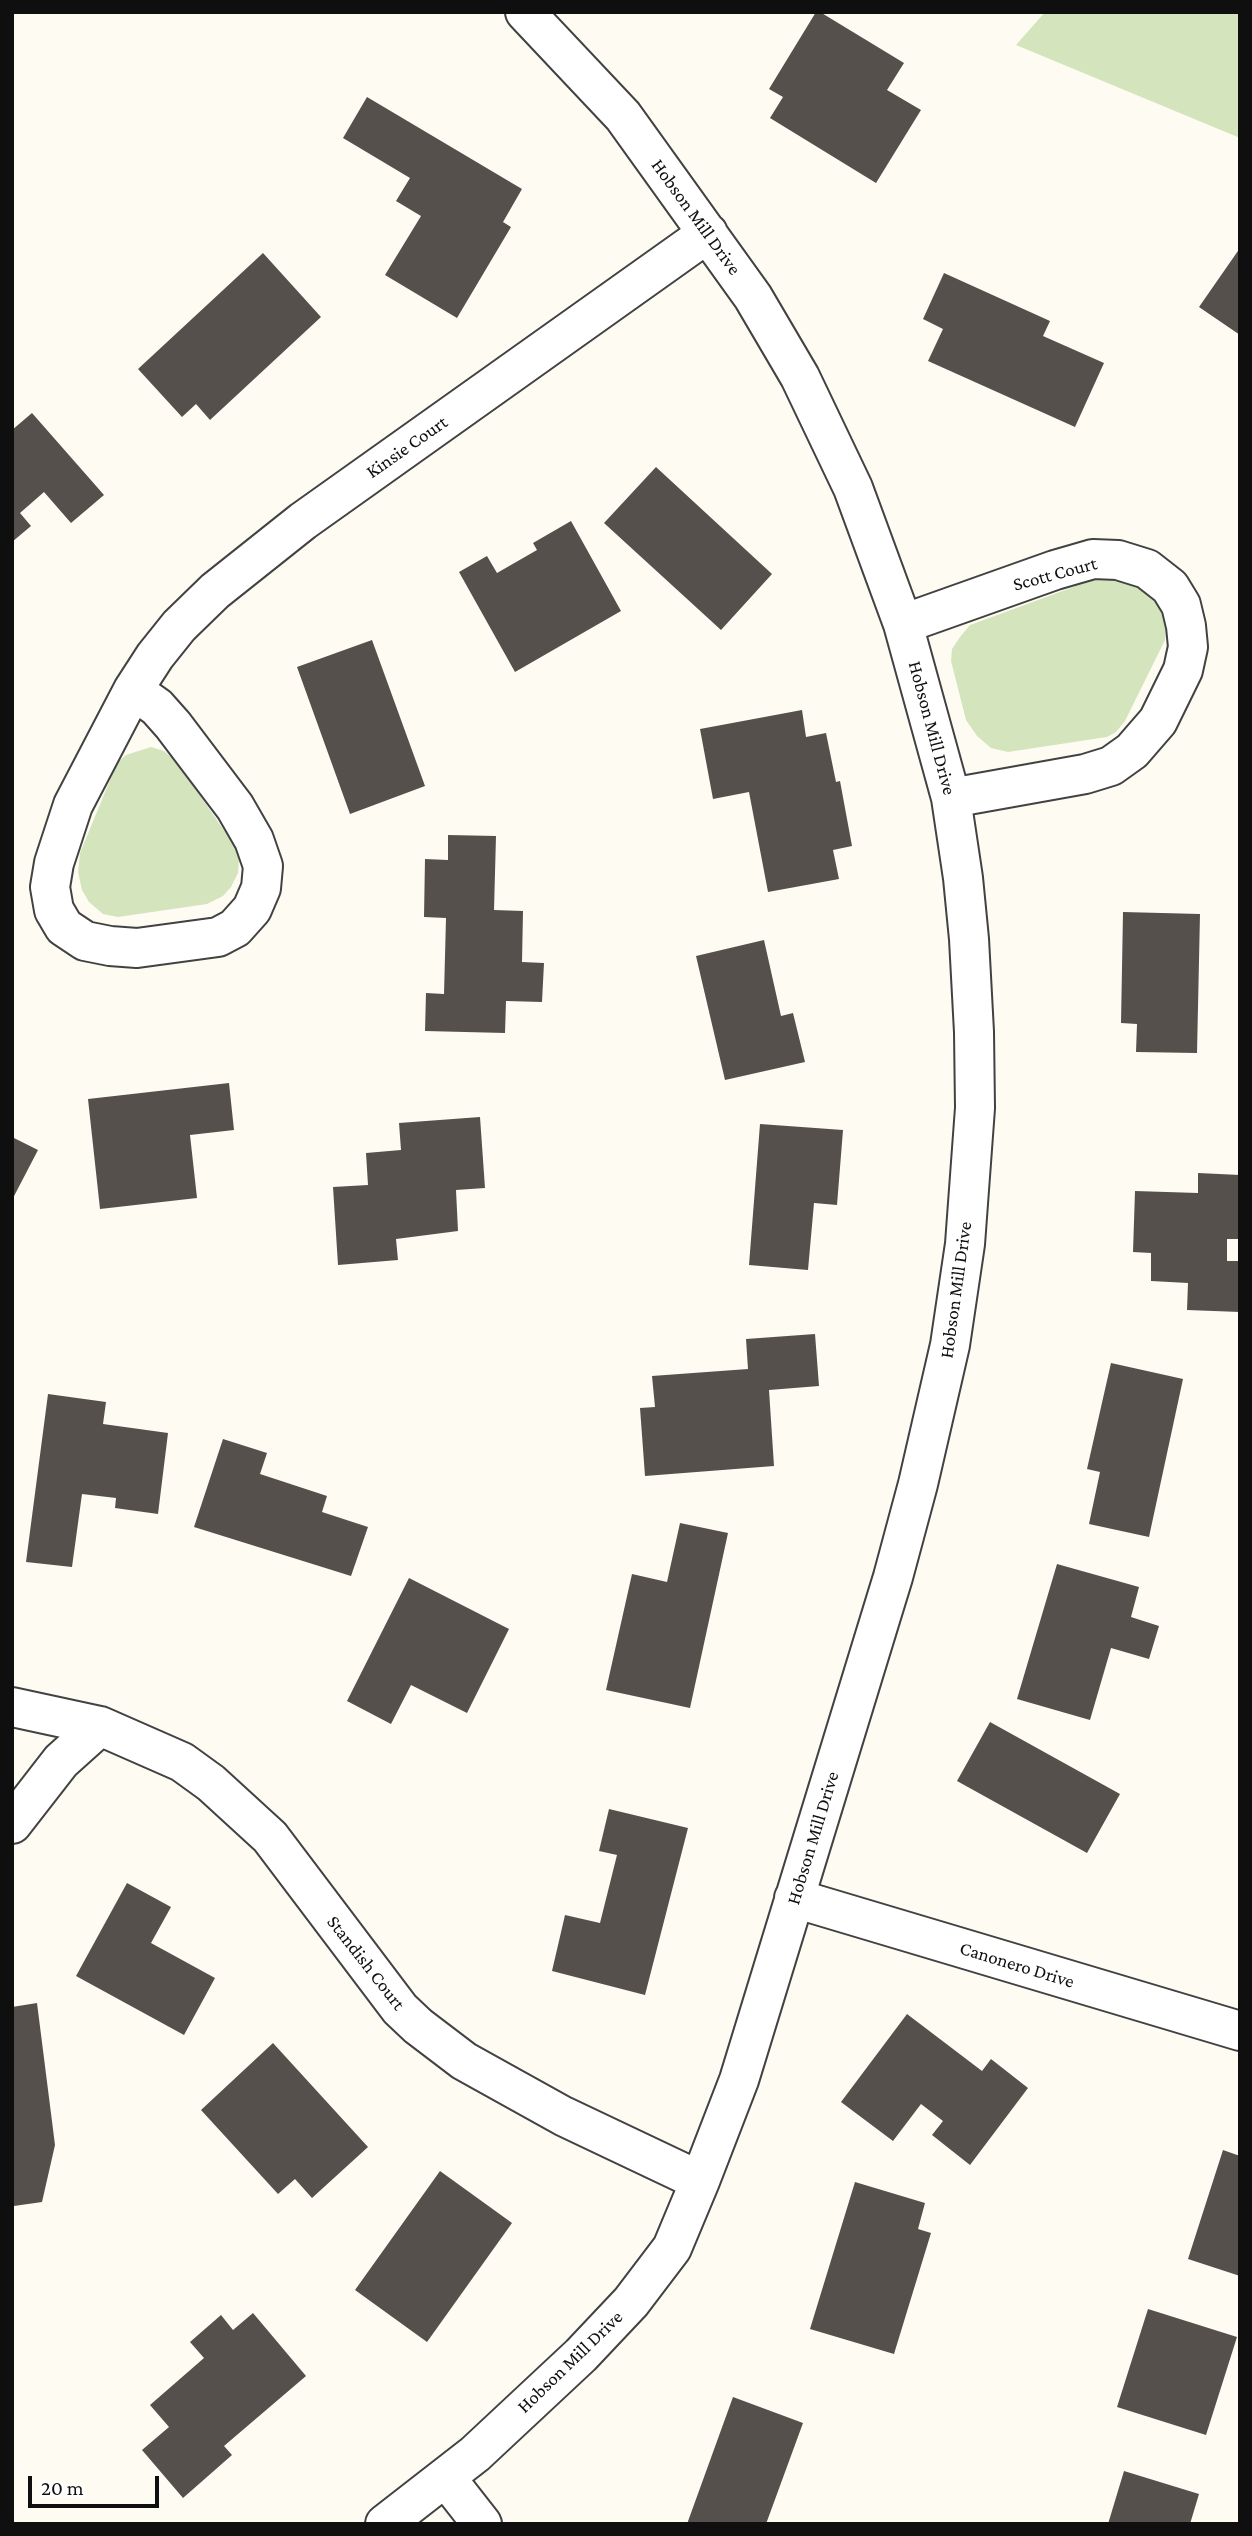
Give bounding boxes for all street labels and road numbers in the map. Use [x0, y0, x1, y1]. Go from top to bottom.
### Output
street label: Hobson Mill Drive [646, 155, 746, 279]
street label: Kinsie Court [362, 411, 452, 483]
street label: Scott Court [1011, 552, 1099, 596]
street label: Hobson Mill Drive [903, 658, 961, 798]
street label: Hobson Mill Drive [935, 1220, 977, 1360]
street label: Hobson Mill Drive [782, 1769, 844, 1907]
street label: Standish Court [322, 1911, 410, 2015]
street label: Canonero Drive [957, 1937, 1077, 1993]
street label: Hobson Mill Drive [512, 2306, 628, 2418]

